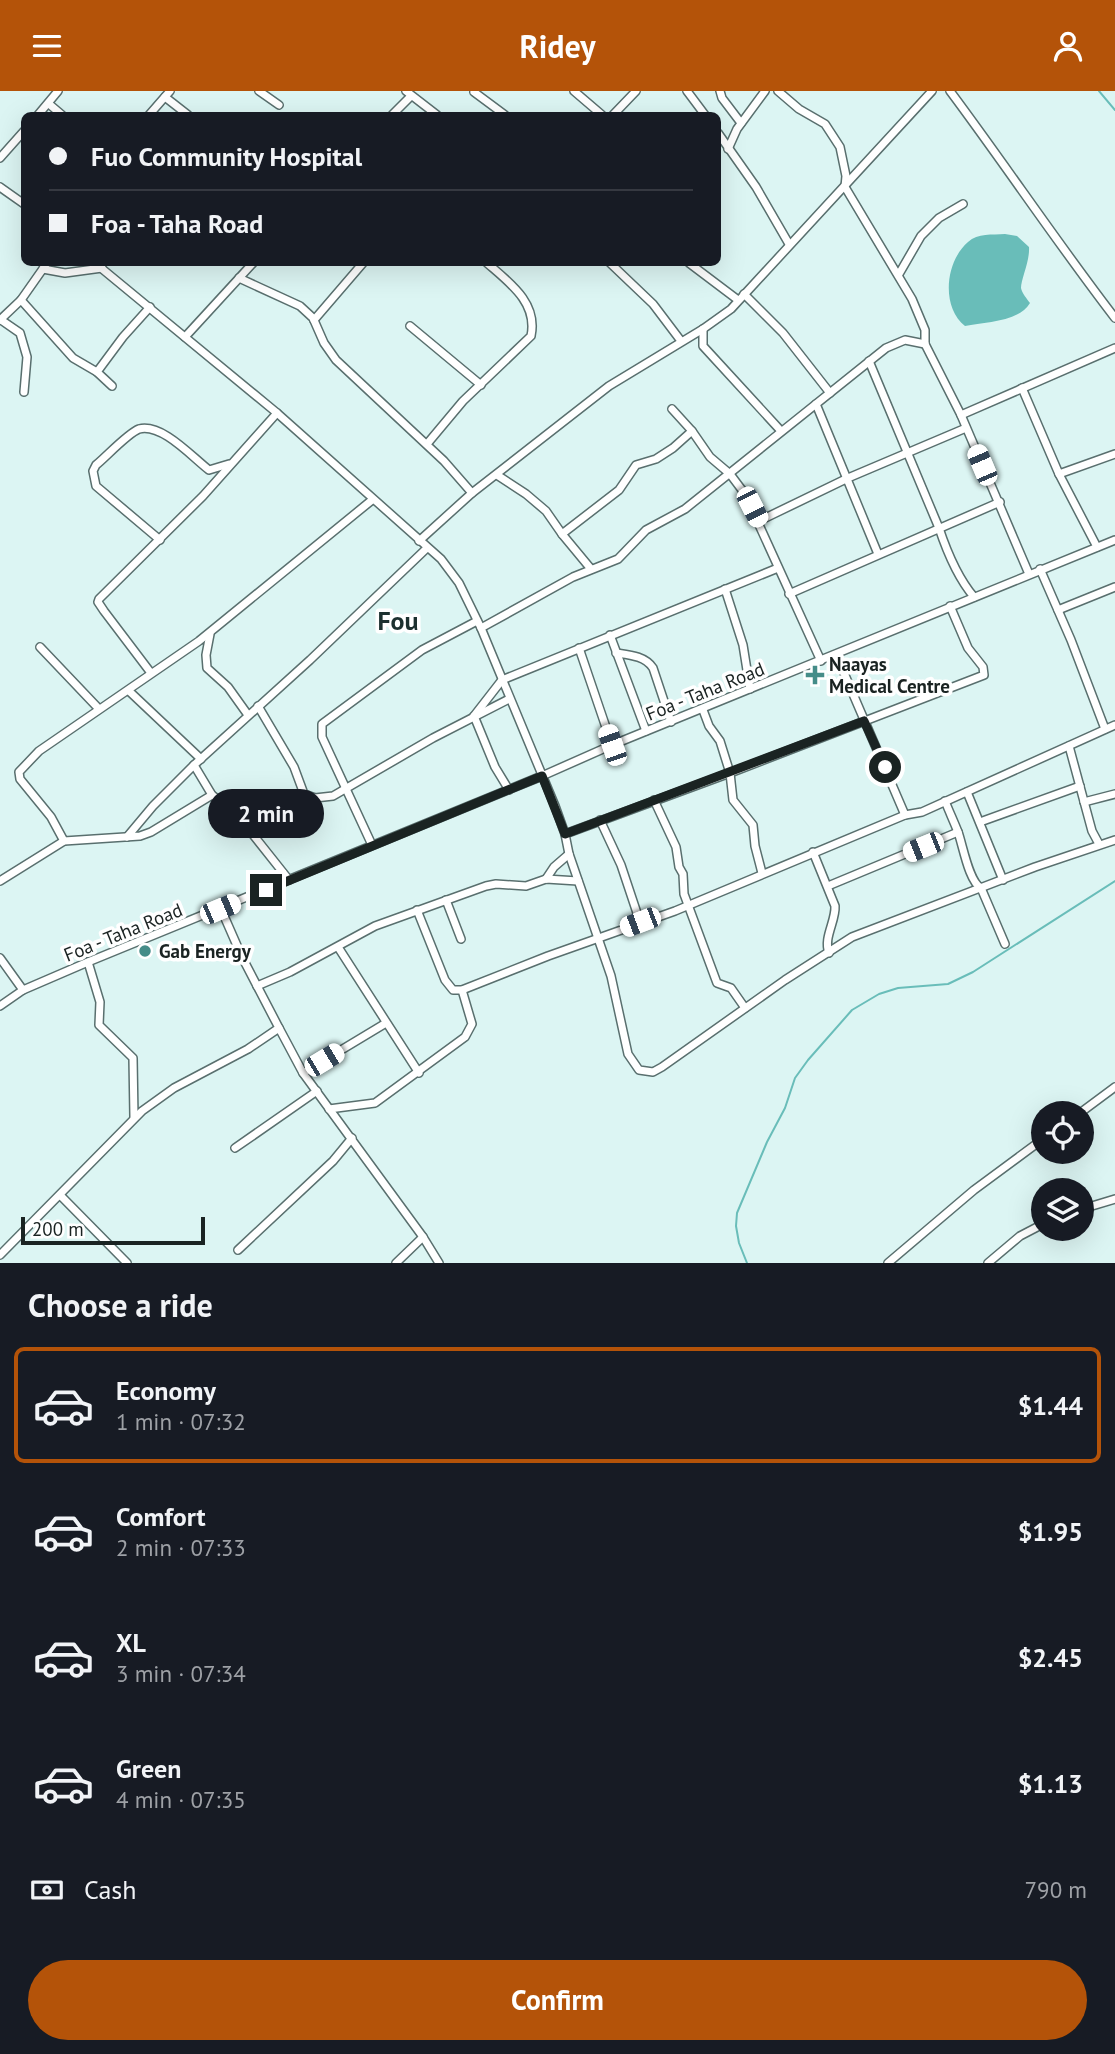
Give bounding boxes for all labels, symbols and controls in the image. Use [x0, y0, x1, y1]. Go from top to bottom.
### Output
text: Ridey [519, 25, 596, 67]
icon: menu [28, 27, 66, 65]
icon: person [1049, 27, 1087, 65]
text: Fuo Community Hospital [91, 140, 362, 173]
text: Foa - Taha Road [91, 207, 263, 240]
car [965, 442, 1000, 488]
car [734, 484, 771, 530]
district label: Fou [377, 604, 419, 637]
place label: Naayas Medical Centre [829, 652, 950, 698]
street label: Foa - Taha Road [642, 656, 768, 726]
marker: Naayas Medical Centre [807, 667, 823, 683]
car [596, 722, 629, 768]
route start [869, 751, 901, 783]
callout: 2 min [208, 789, 324, 837]
text: 2 min [238, 799, 294, 828]
car [900, 829, 947, 865]
route end [250, 874, 282, 906]
car [197, 891, 244, 927]
street label: Foa - Taha Road [60, 897, 186, 967]
car [617, 905, 664, 939]
place label: Gab Energy [159, 939, 252, 963]
marker: Gab Energy [137, 943, 153, 959]
car [301, 1040, 348, 1080]
map controls [1031, 1101, 1094, 1241]
button: locate [1031, 1101, 1094, 1164]
button: layers [1031, 1178, 1094, 1241]
scale bar [21, 1214, 205, 1246]
text: 200 m [32, 1217, 84, 1241]
text: Choose a ride [28, 1284, 213, 1326]
icon: car [32, 1374, 95, 1437]
text: Economy [116, 1374, 216, 1407]
text: $1.44 [1018, 1389, 1083, 1422]
text: 1 min · 07:32 [116, 1407, 246, 1436]
icon: car [32, 1500, 95, 1563]
text: Comfort [116, 1500, 206, 1533]
text: $1.95 [1018, 1515, 1083, 1548]
text: 2 min · 07:33 [116, 1533, 246, 1562]
icon: car [32, 1626, 95, 1689]
text: XL [116, 1626, 146, 1659]
text: $2.45 [1018, 1641, 1083, 1674]
text: 3 min · 07:34 [116, 1659, 246, 1688]
icon: car [32, 1752, 95, 1815]
text: Green [116, 1752, 181, 1785]
text: $1.13 [1018, 1767, 1083, 1800]
text: 4 min · 07:35 [116, 1785, 246, 1814]
icon: cash [28, 1871, 66, 1909]
text: Cash [84, 1873, 136, 1906]
text: 790 m [1025, 1875, 1087, 1904]
button: Confirm [28, 1960, 1087, 2040]

